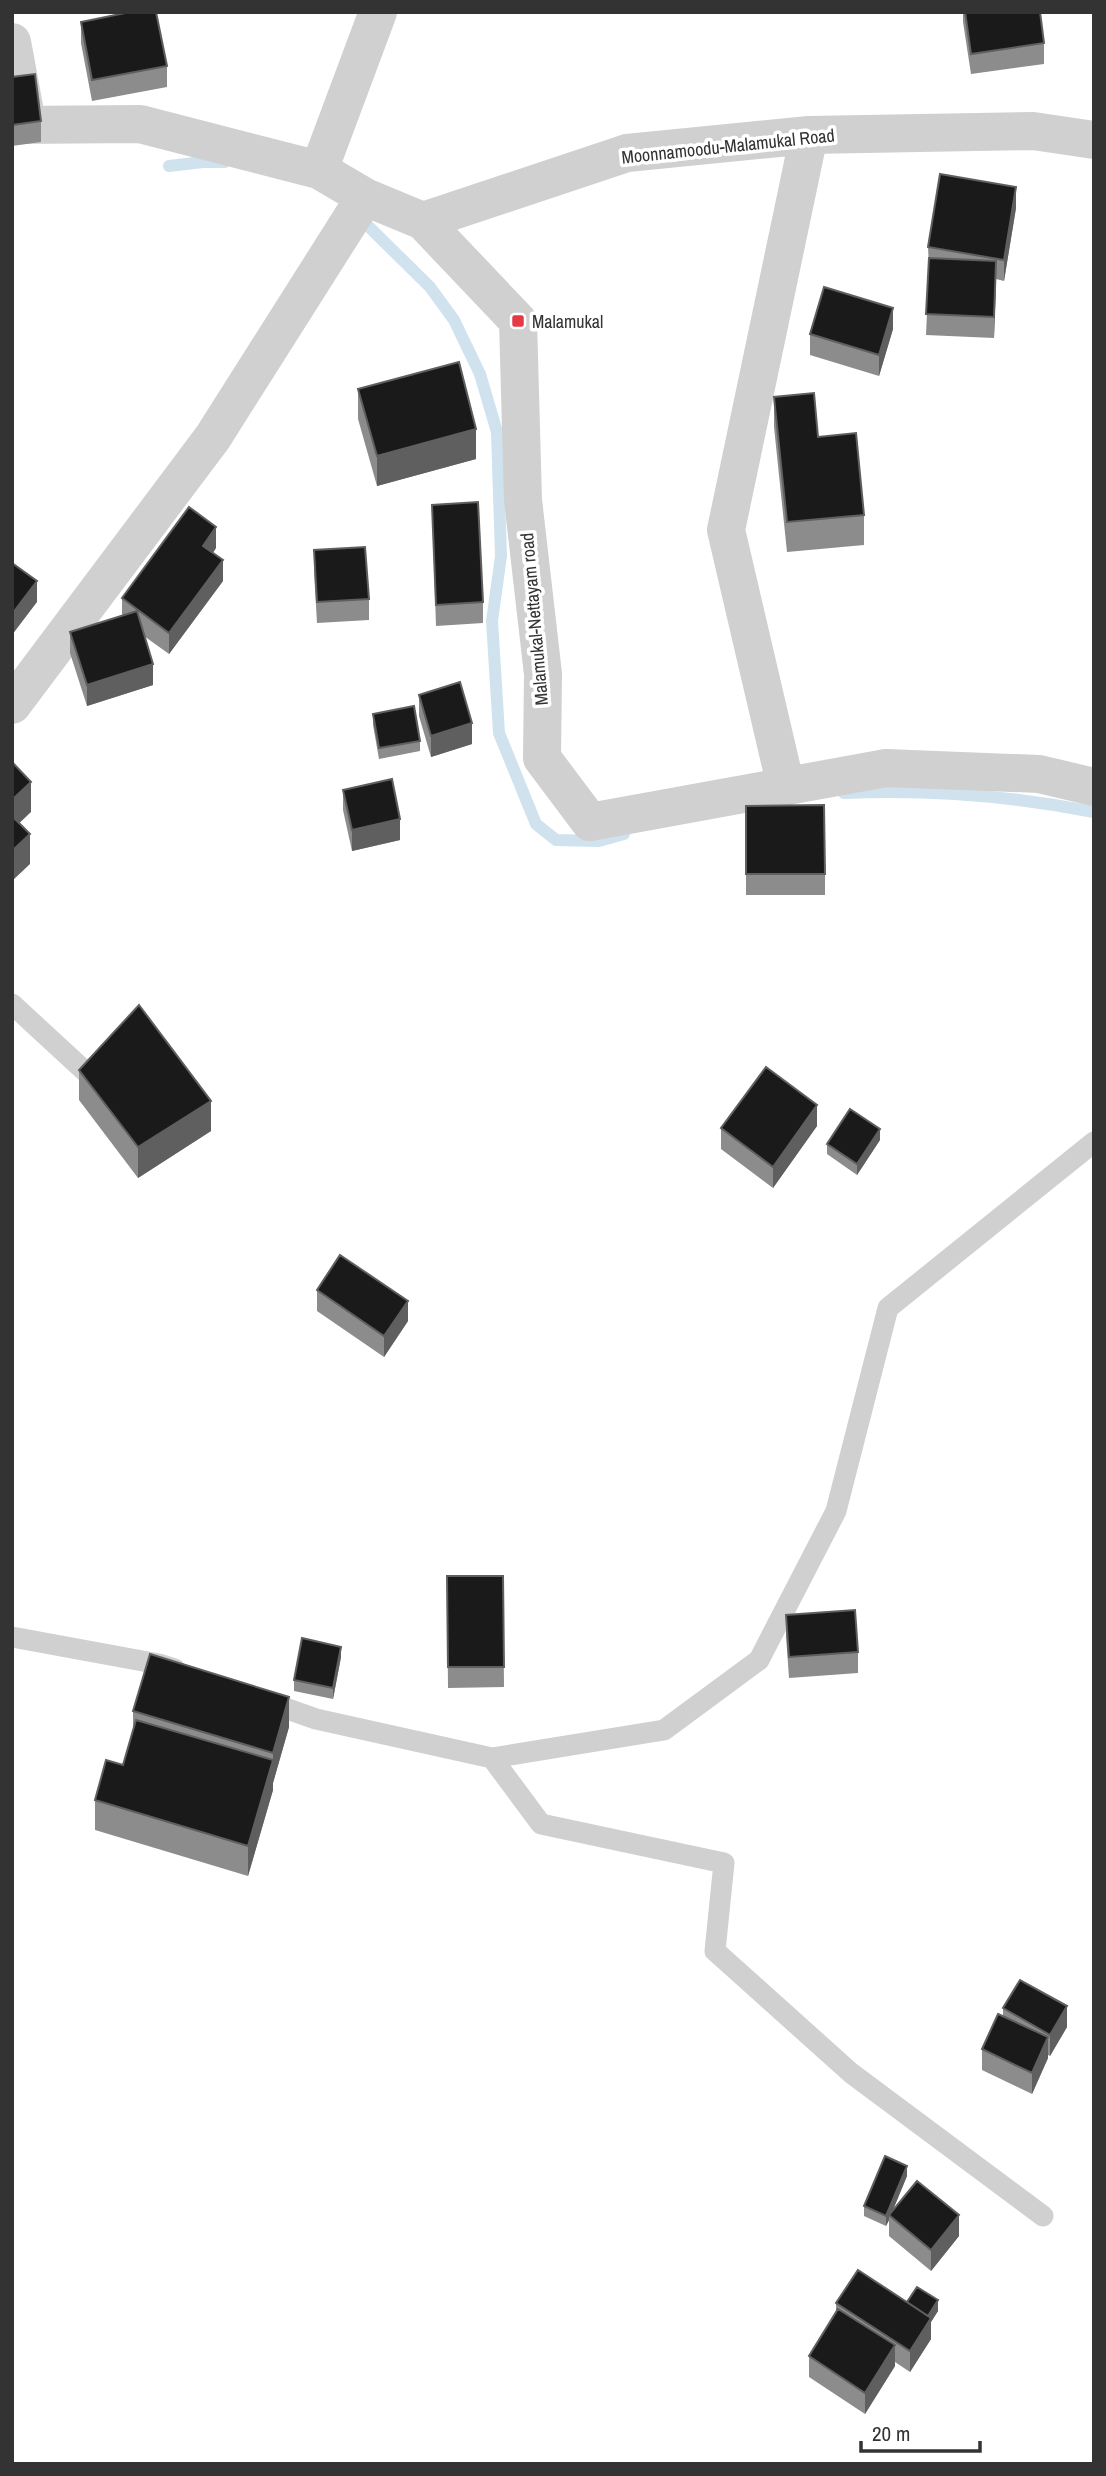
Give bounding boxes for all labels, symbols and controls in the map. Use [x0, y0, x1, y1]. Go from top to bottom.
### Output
street label: Moonnamoodu-Malamukal Road [620, 122, 836, 170]
place label: Malamukal [532, 309, 603, 334]
marker: Malamukal [510, 313, 526, 329]
street label: Malamukal-Nettayam road [514, 532, 554, 706]
scale bar [861, 2410, 980, 2454]
text: 20 m [872, 2419, 910, 2448]

